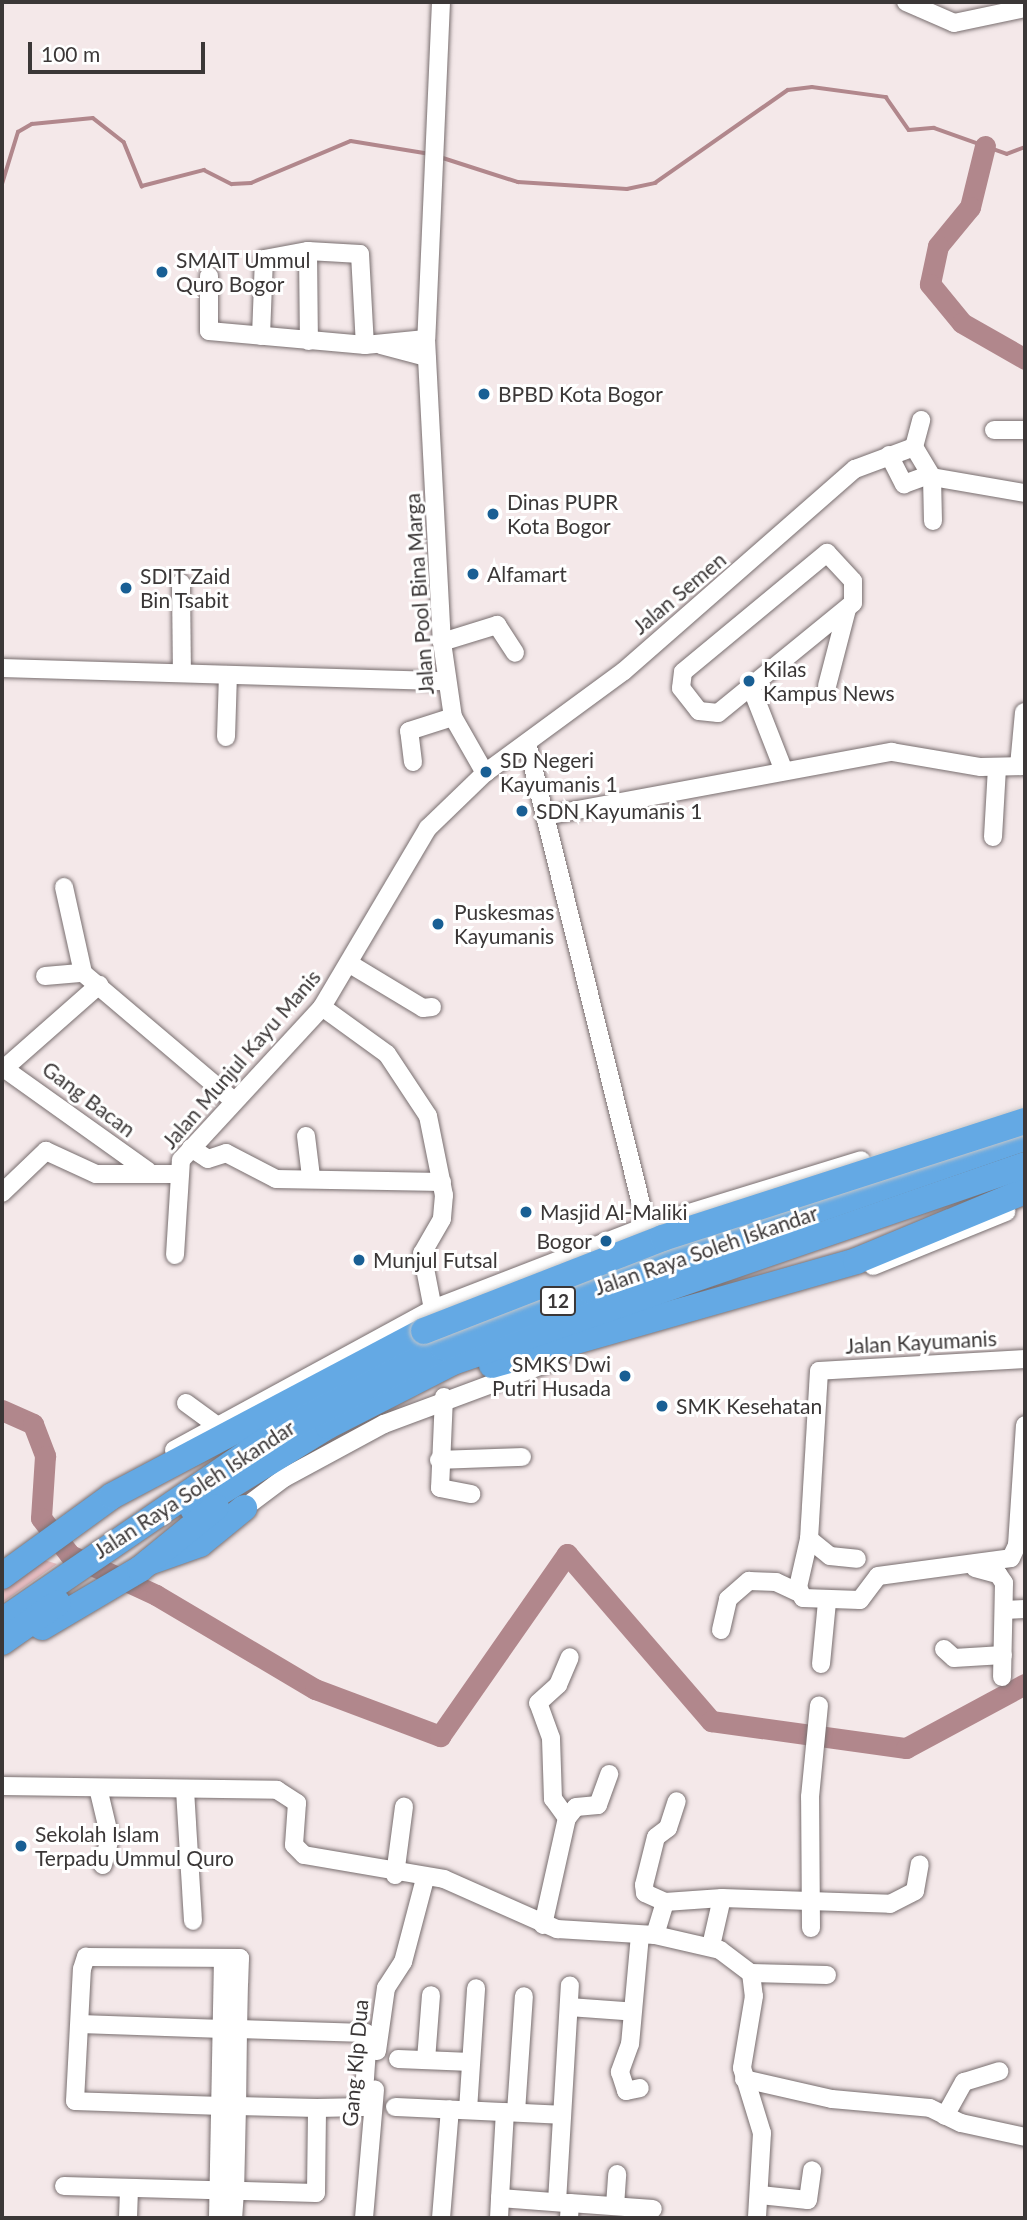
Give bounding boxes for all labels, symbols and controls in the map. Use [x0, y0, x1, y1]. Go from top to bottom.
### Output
scale bar [32, 28, 208, 72]
text: 100 m [41, 41, 100, 66]
place label: SMAIT Ummul Quro Bogor [176, 247, 311, 297]
marker: SMAIT Ummul Quro Bogor [154, 264, 170, 280]
place label: BPBD Kota Bogor [498, 381, 663, 407]
marker: BPBD Kota Bogor [476, 386, 492, 402]
place label: Dinas PUPR Kota Bogor [507, 489, 618, 539]
street label: Jalan Pool Bina Marga [399, 492, 439, 696]
marker: Dinas PUPR Kota Bogor [485, 506, 501, 522]
street label: Jalan Semen [627, 547, 731, 639]
place label: Alfamart [487, 561, 567, 587]
place label: SDIT Zaid Bin Tsabit [140, 563, 231, 613]
marker: Alfamart [465, 566, 481, 582]
marker: SDIT Zaid Bin Tsabit [118, 580, 134, 596]
place label: Kilas Kampus News [763, 656, 895, 706]
marker: Kilas Kampus News [741, 673, 757, 689]
place label: SD Negeri Kayumanis 1 [500, 747, 618, 797]
marker: SD Negeri Kayumanis 1 [478, 764, 494, 780]
place label: SDN Kayumanis 1 [536, 798, 702, 824]
marker: SDN Kayumanis 1 [514, 803, 530, 819]
place label: Puskesmas Kayumanis [454, 899, 554, 949]
marker: Puskesmas Kayumanis [428, 914, 448, 934]
street label: Jalan Munjul Kayu Manis [157, 964, 325, 1154]
street label: Gang Bacan [38, 1056, 140, 1142]
place label: Masjid Al-Maliki [540, 1199, 688, 1225]
street label: Jalan Raya Soleh Iskandar [591, 1200, 821, 1300]
marker: Masjid Al-Maliki [518, 1204, 534, 1220]
place label: Bogor [536, 1228, 592, 1254]
marker: Bogor [598, 1233, 614, 1249]
place label: Munjul Futsal [373, 1247, 498, 1273]
marker: Munjul Futsal [351, 1252, 367, 1268]
road number: 12 [539, 1286, 577, 1316]
street label: Jalan Kayumanis [845, 1325, 997, 1359]
place label: SMKS Dwi Putri Husada [492, 1351, 611, 1401]
marker: SMKS Dwi Putri Husada [617, 1368, 633, 1384]
place label: SMK Kesehatan [676, 1393, 822, 1419]
marker: SMK Kesehatan [654, 1398, 670, 1414]
street label: Jalan Raya Soleh Iskandar [89, 1415, 299, 1563]
place label: Sekolah Islam Terpadu Ummul Quro [35, 1821, 234, 1871]
marker: Sekolah Islam Terpadu Ummul Quro [13, 1838, 29, 1854]
street label: Gang Klp Dua [337, 1998, 373, 2128]

